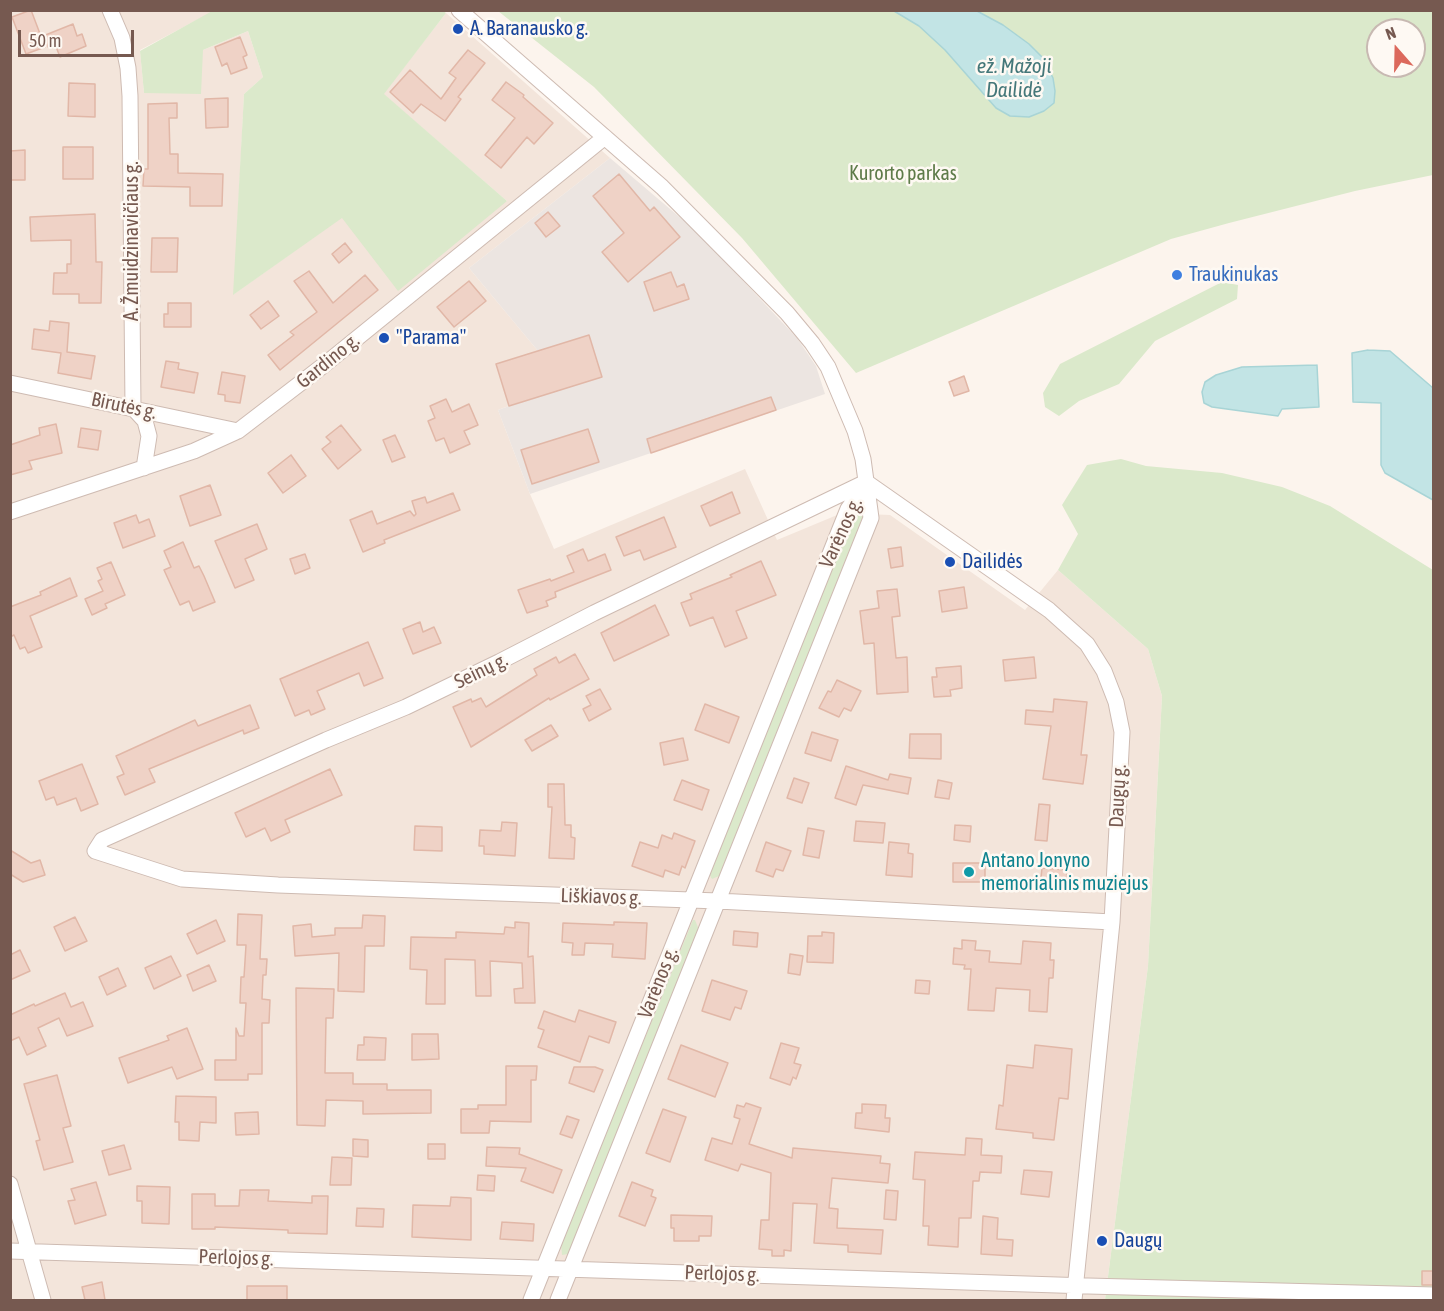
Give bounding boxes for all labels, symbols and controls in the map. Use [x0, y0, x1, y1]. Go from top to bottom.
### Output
place label: A. Baranausko g. [470, 17, 588, 41]
scale bar [21, 18, 136, 56]
north arrow [1366, 18, 1426, 78]
marker: A. Baranausko g. [451, 22, 465, 36]
text: N [1383, 23, 1398, 43]
text: 50 m [29, 30, 61, 51]
water label: ež. Mažoji Dailidė [977, 53, 1051, 103]
street label: A. Žmuidzinavičiaus g. [120, 161, 144, 321]
park label: Kurorto parkas [849, 162, 957, 186]
place label: Traukinukas [1189, 263, 1278, 287]
marker: Traukinukas [1170, 268, 1184, 282]
place label: "Parama" [396, 326, 466, 350]
street label: Gardino g. [292, 328, 364, 394]
marker: "Parama" [377, 331, 391, 345]
street label: Birutės g. [89, 387, 159, 425]
street label: Varėnos g. [814, 494, 868, 572]
place label: Dailidės [962, 550, 1023, 574]
marker: Dailidės [943, 555, 957, 569]
street label: Seinų g. [450, 648, 512, 694]
street label: Daugų g. [1104, 764, 1132, 828]
place label: Antano Jonyno memorialinis muziejus [981, 849, 1148, 896]
marker: Antano Jonyno memorialinis muziejus [962, 865, 976, 879]
street label: Liškiavos g. [560, 884, 642, 910]
street label: Varėnos g. [633, 944, 683, 1022]
place label: Daugų [1114, 1229, 1162, 1253]
marker: Daugų [1095, 1234, 1109, 1248]
street label: Perlojos g. [198, 1245, 274, 1271]
street label: Perlojos g. [684, 1261, 760, 1287]

